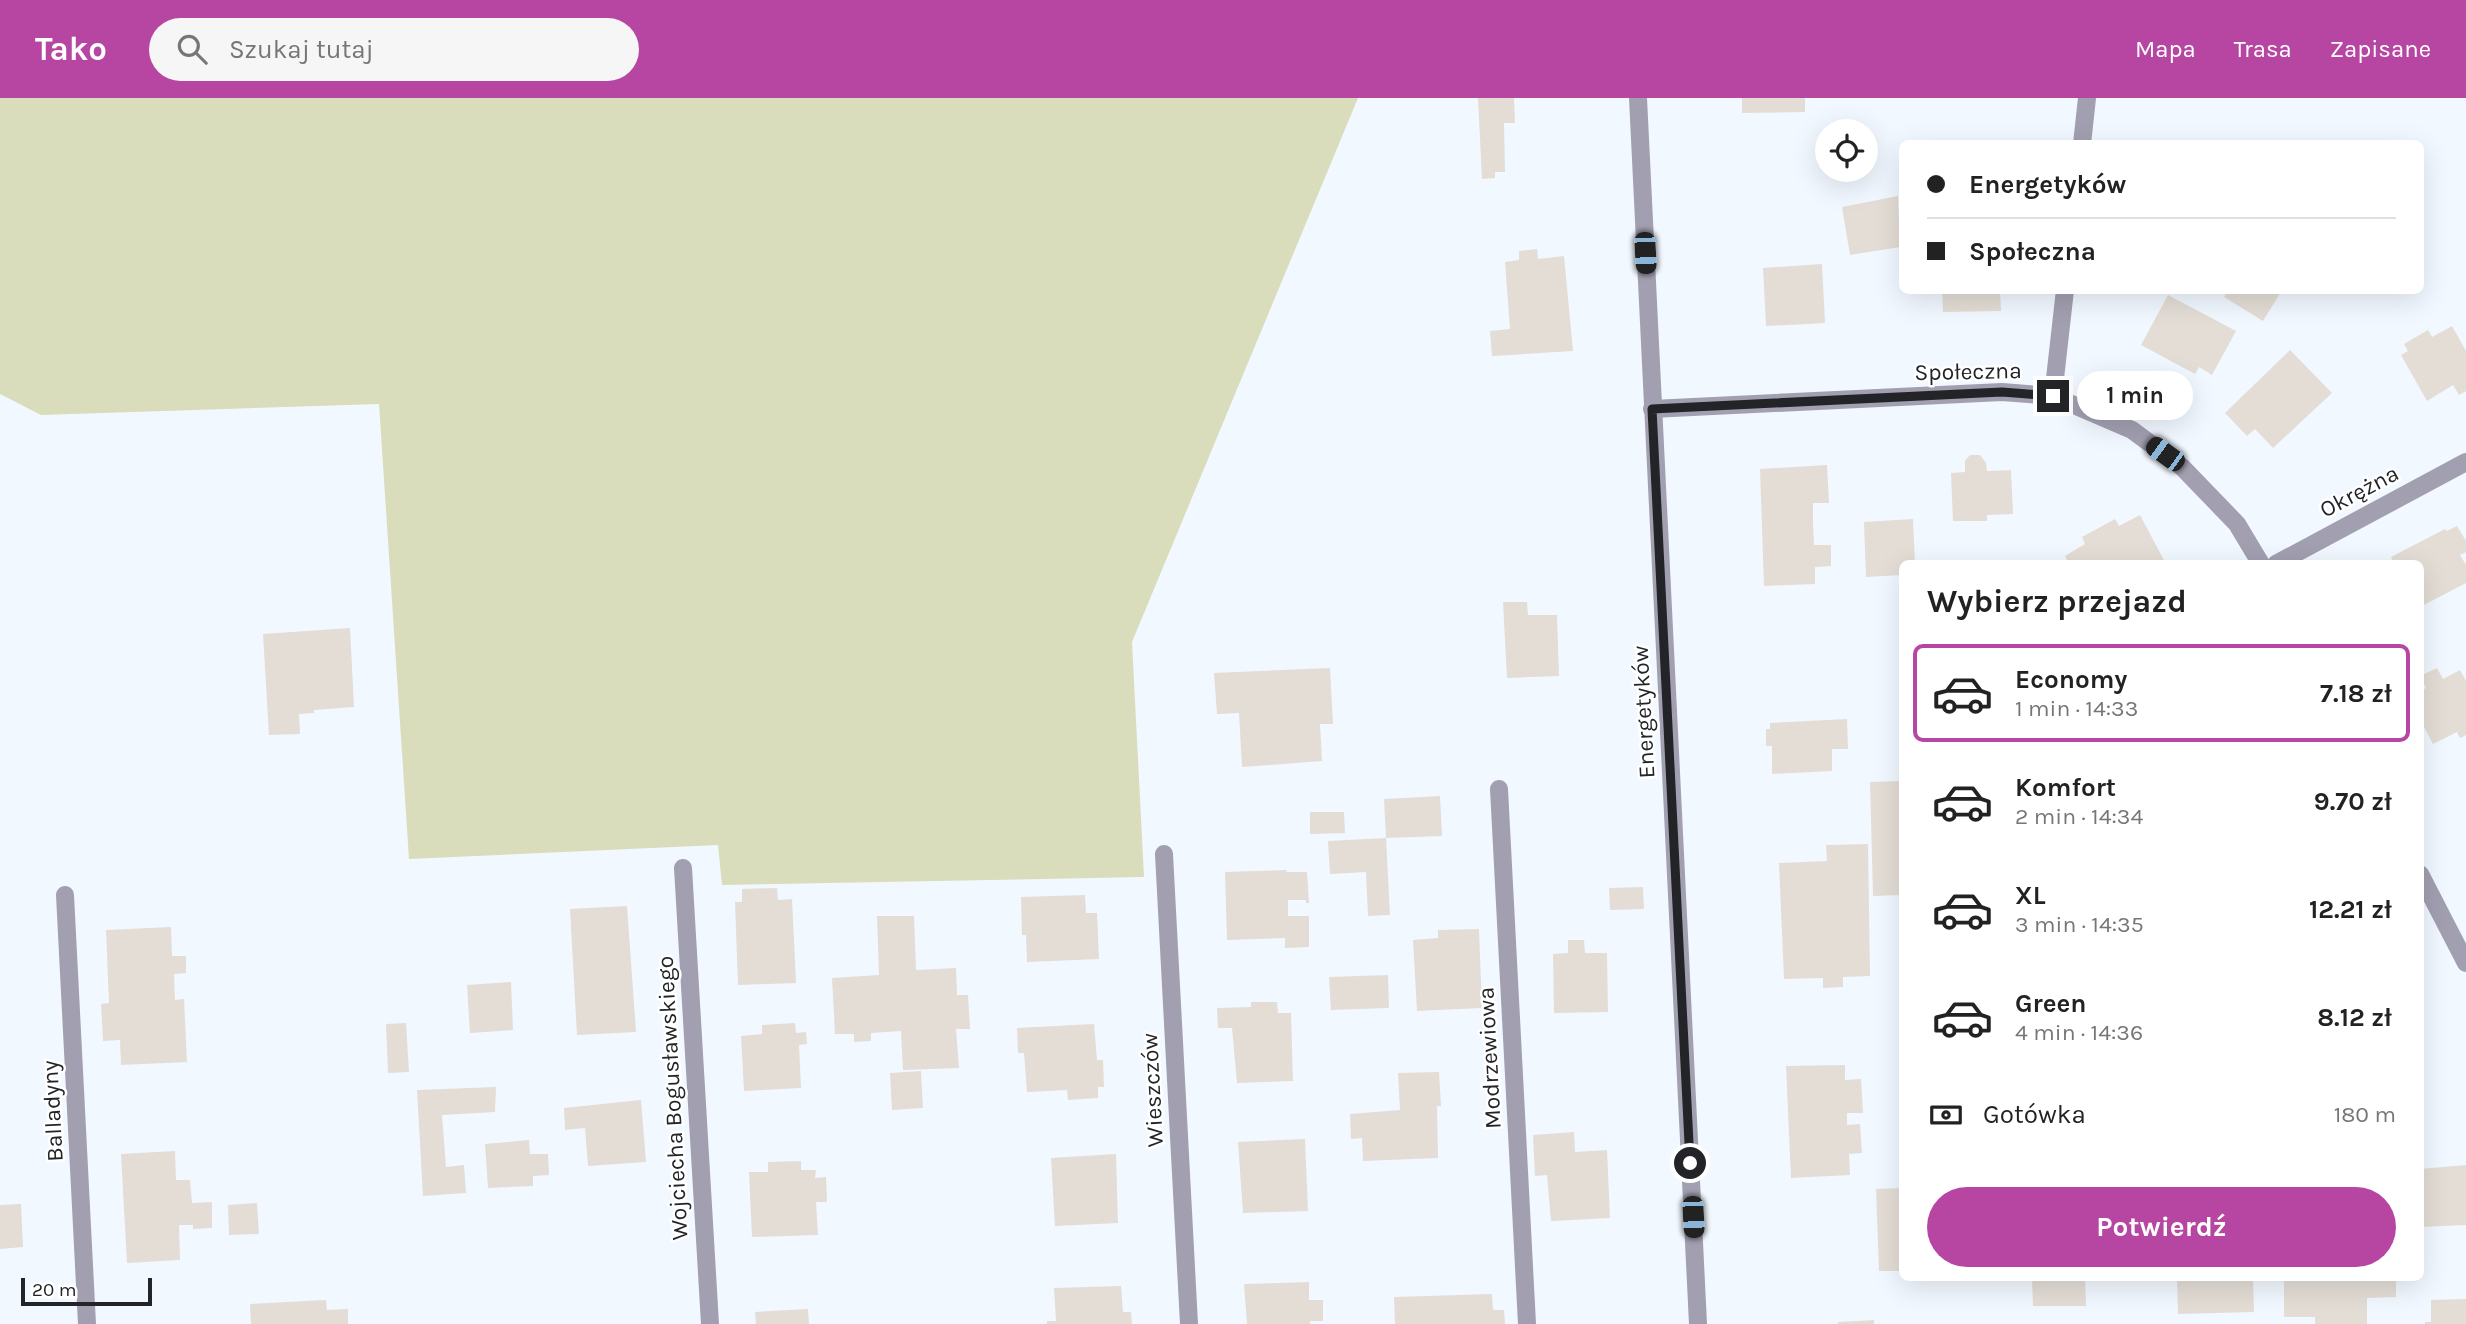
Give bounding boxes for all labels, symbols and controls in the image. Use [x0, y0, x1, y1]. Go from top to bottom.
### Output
search box [149, 18, 639, 81]
text: Tako [35, 30, 107, 68]
icon: search [173, 30, 211, 68]
text: Szukaj tutaj [229, 34, 374, 65]
text: Mapa [2135, 35, 2196, 63]
text: Trasa [2234, 35, 2292, 63]
text: Zapisane [2330, 35, 2431, 63]
map controls [1815, 119, 1878, 182]
button: locate [1815, 119, 1878, 182]
text: Energetyków [1969, 169, 2126, 200]
car [1634, 231, 1657, 275]
text: Społeczna [1969, 236, 2096, 267]
street label: Społeczna [1914, 357, 2022, 386]
callout: 1 min [2078, 372, 2193, 420]
route end [2037, 380, 2069, 412]
text: 1 min [2106, 382, 2164, 409]
car [2142, 433, 2189, 475]
street label: Okrężna [2315, 459, 2403, 523]
text: Wybierz przejazd [1927, 583, 2187, 620]
street label: Energetyków [1627, 645, 1660, 779]
icon: car [1931, 662, 1994, 725]
text: Economy [2015, 664, 2127, 695]
text: 7.18 zł [2320, 678, 2392, 709]
text: 1 min · 14:33 [2015, 695, 2138, 722]
icon: car [1931, 770, 1994, 833]
text: Komfort [2015, 772, 2116, 803]
text: 9.70 zł [2314, 786, 2392, 817]
text: 2 min · 14:34 [2015, 803, 2143, 830]
icon: car [1931, 878, 1994, 941]
text: XL [2015, 880, 2046, 911]
text: 12.21 zł [2309, 894, 2392, 925]
text: 3 min · 14:35 [2015, 911, 2144, 938]
street label: Wojciecha Bogusławskiego [652, 955, 693, 1241]
street label: Modrzewiowa [1472, 986, 1507, 1130]
icon: car [1931, 986, 1994, 1049]
text: Green [2015, 988, 2087, 1019]
text: 8.12 zł [2317, 1002, 2392, 1033]
text: 4 min · 14:36 [2015, 1019, 2143, 1046]
street label: Wieszczów [1136, 1032, 1169, 1148]
street label: Balladyny [36, 1059, 69, 1162]
icon: cash [1927, 1096, 1965, 1134]
text: Gotówka [1983, 1099, 2086, 1130]
text: 180 m [2334, 1101, 2396, 1128]
route start [1674, 1147, 1706, 1179]
button: Potwierdź [1927, 1187, 2396, 1267]
car [1682, 1195, 1705, 1239]
scale bar [21, 1275, 152, 1307]
text: 20 m [32, 1279, 77, 1301]

